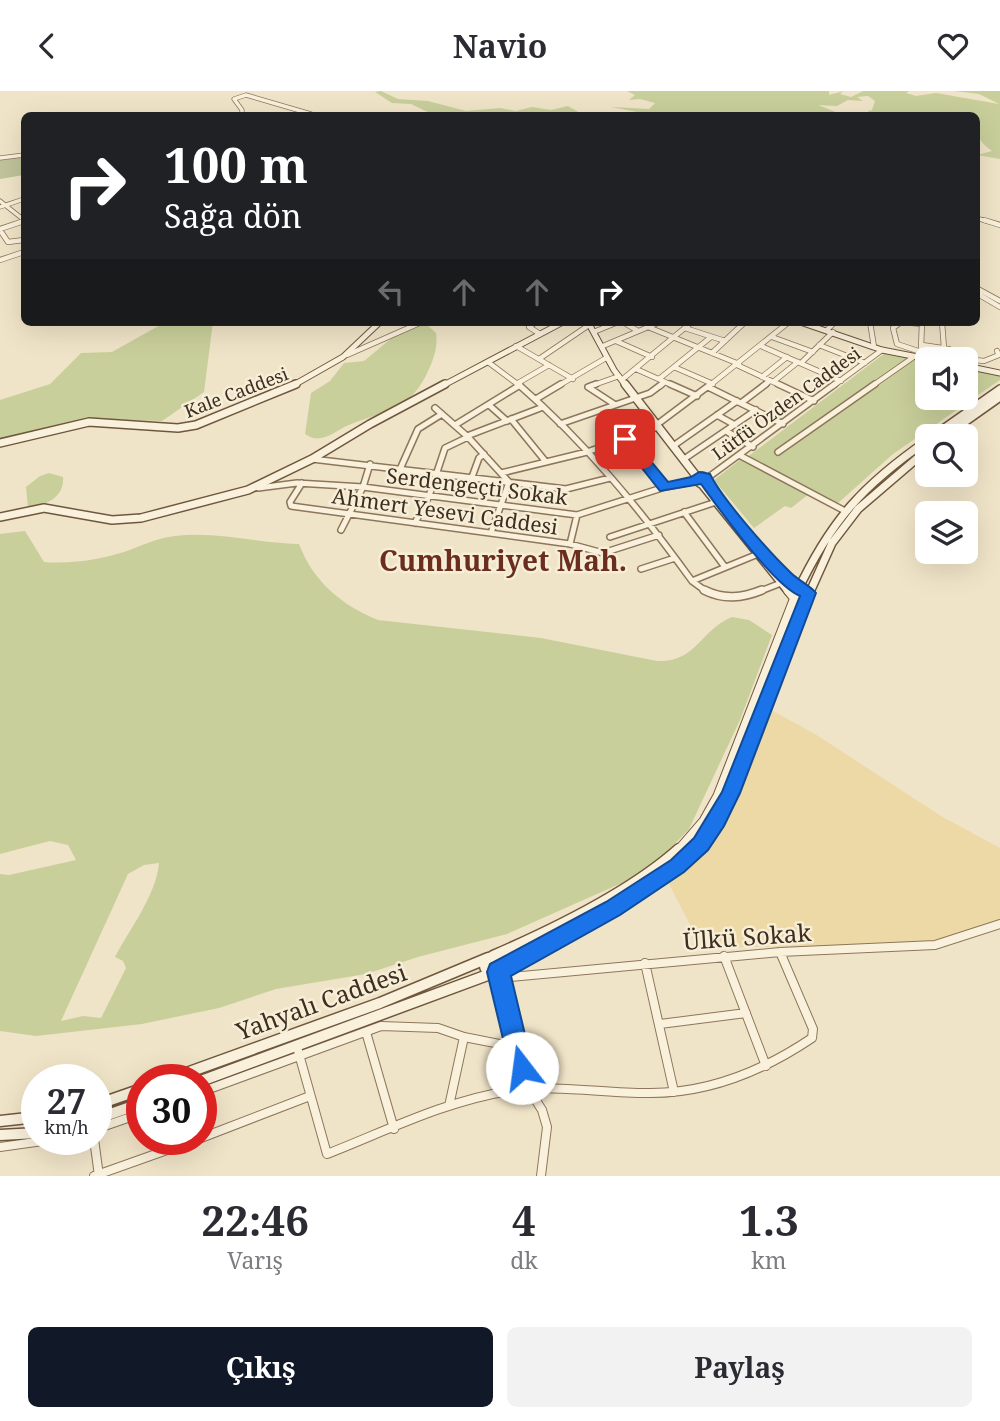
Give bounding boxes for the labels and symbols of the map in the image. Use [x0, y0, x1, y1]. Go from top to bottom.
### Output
street label: Lütfü Özden Caddesi [707, 341, 865, 465]
street label: Kale Caddesi [181, 361, 292, 423]
pin [595, 409, 655, 469]
street label: Serdengeçti Sokak [385, 461, 570, 511]
street label: Ahmert Yesevi Caddesi [330, 481, 560, 541]
district label: Cumhuriyet Mah. [379, 541, 627, 579]
street label: Ülkü Sokak [682, 915, 813, 957]
street label: Yahyalı Caddesi [230, 955, 411, 1048]
position arrow [485, 1031, 559, 1105]
speed limit sign: 30 [126, 1064, 217, 1155]

